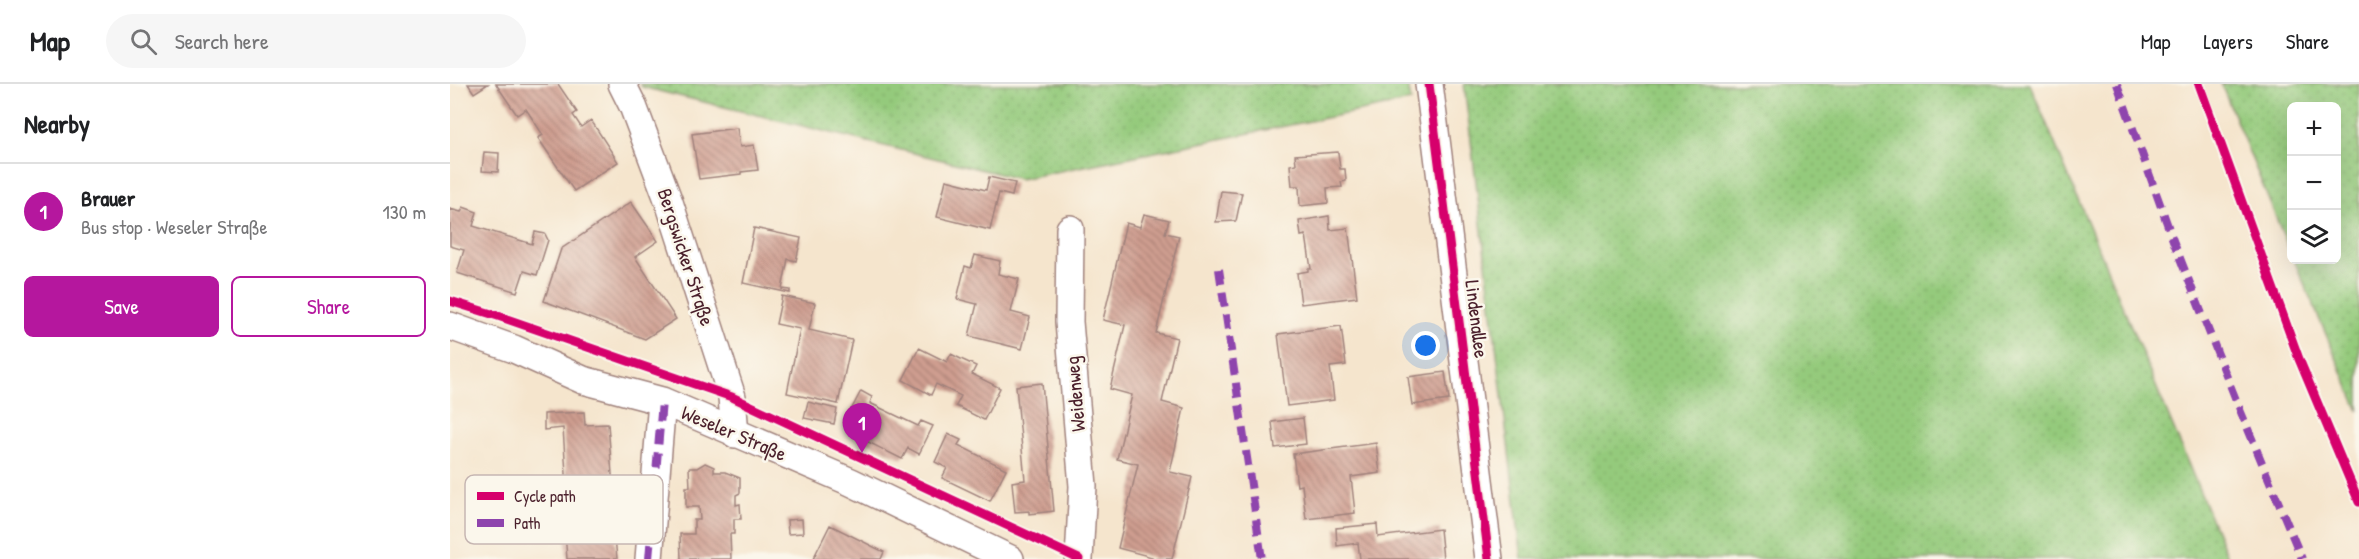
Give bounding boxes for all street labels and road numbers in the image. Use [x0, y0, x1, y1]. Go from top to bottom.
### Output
street label: Bergswicker Straße [652, 185, 721, 329]
street label: Lindenallee [1459, 279, 1496, 359]
street label: Weidenweg [1058, 355, 1091, 433]
street label: Weseler Straße [678, 398, 791, 467]

